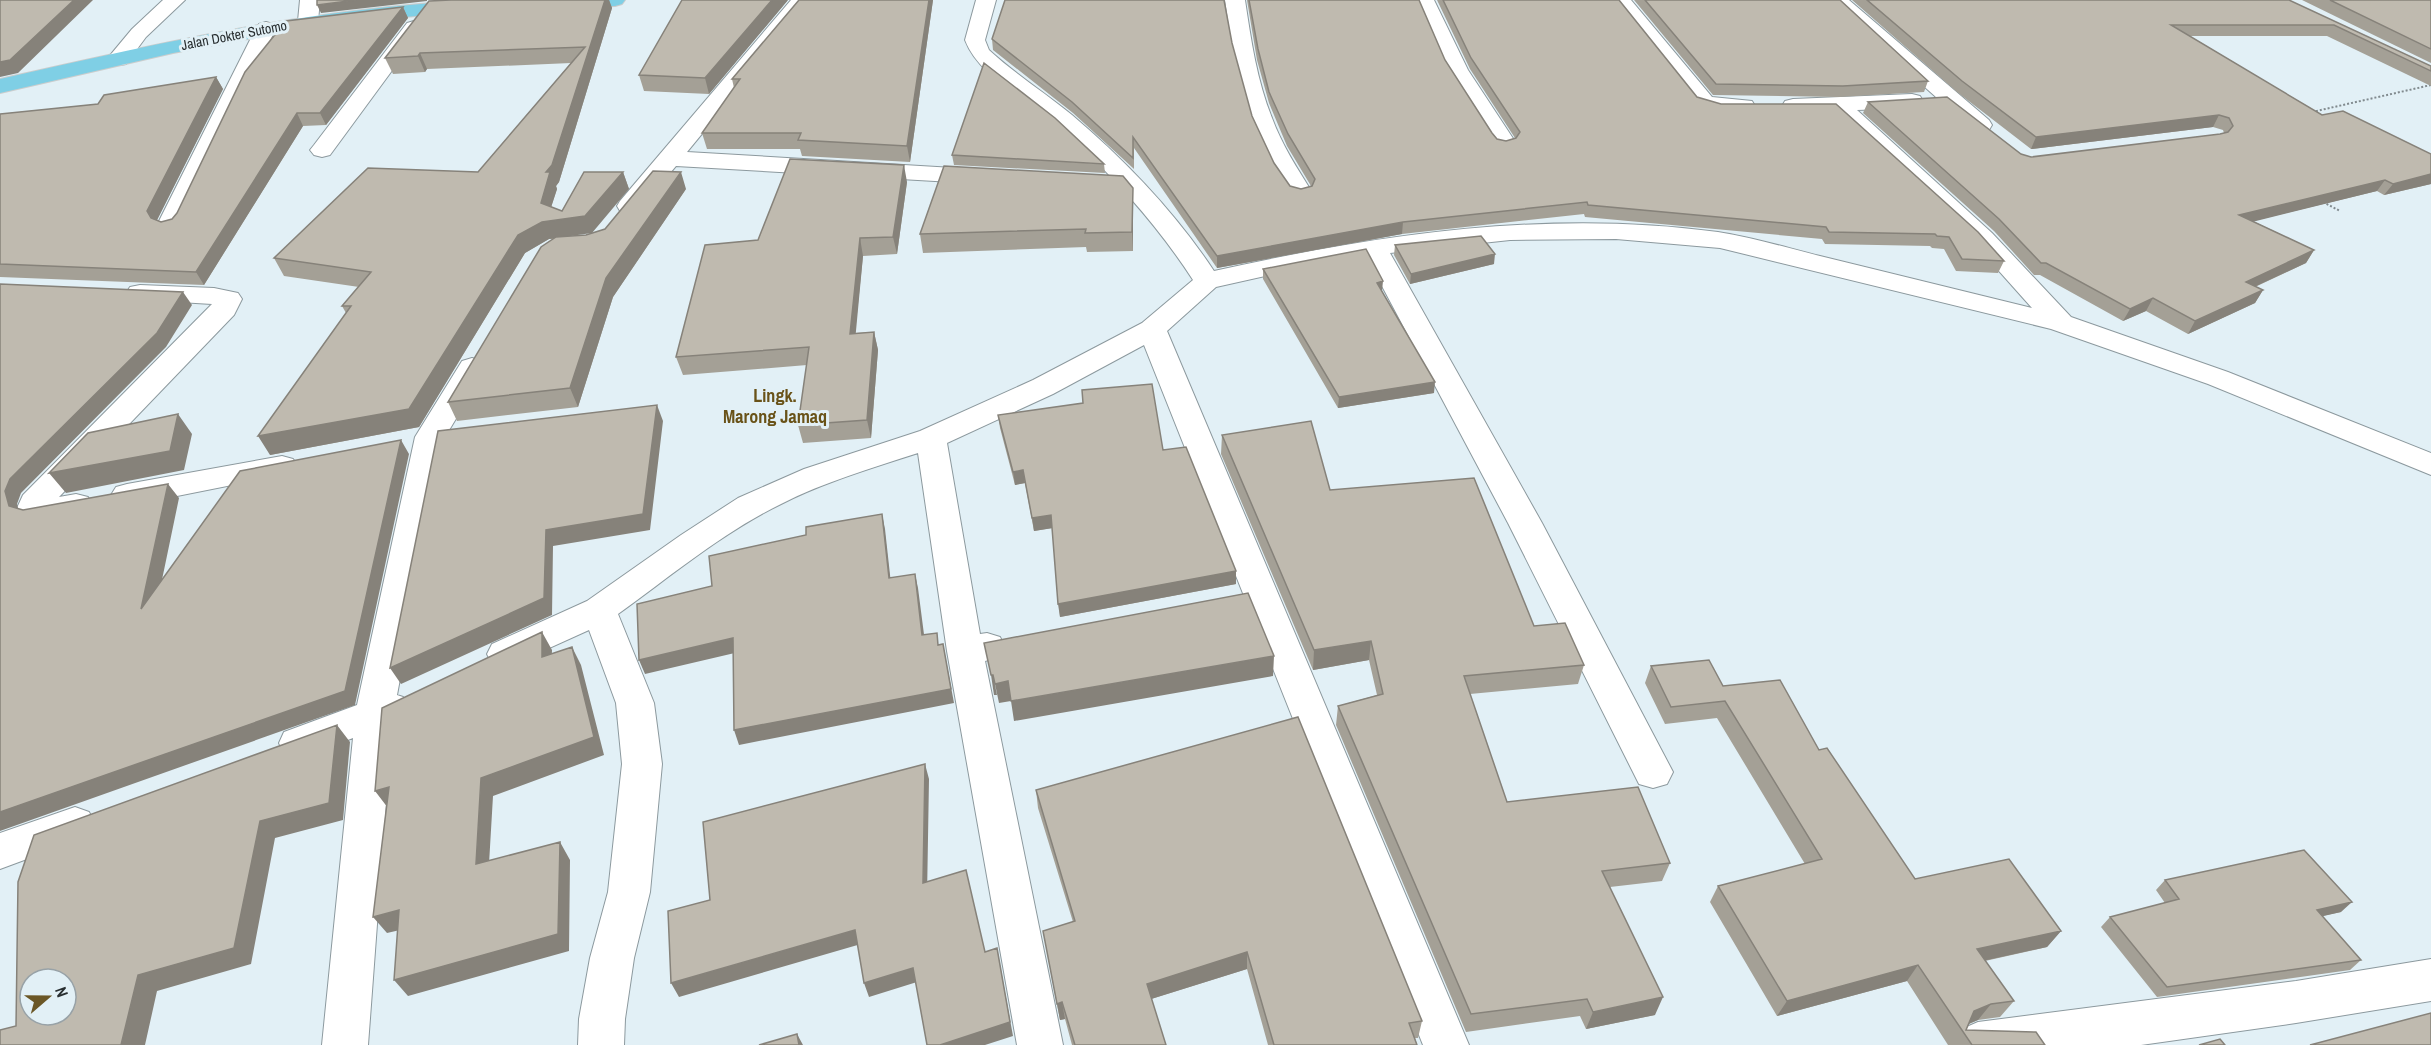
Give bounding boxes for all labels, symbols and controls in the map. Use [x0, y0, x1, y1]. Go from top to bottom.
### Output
street label: Jalan Dokter Sutomo [180, 16, 288, 54]
district label: Lingk. Marong Jamaq [723, 383, 827, 429]
north arrow [18, 967, 78, 1027]
text: N [50, 984, 74, 1000]

